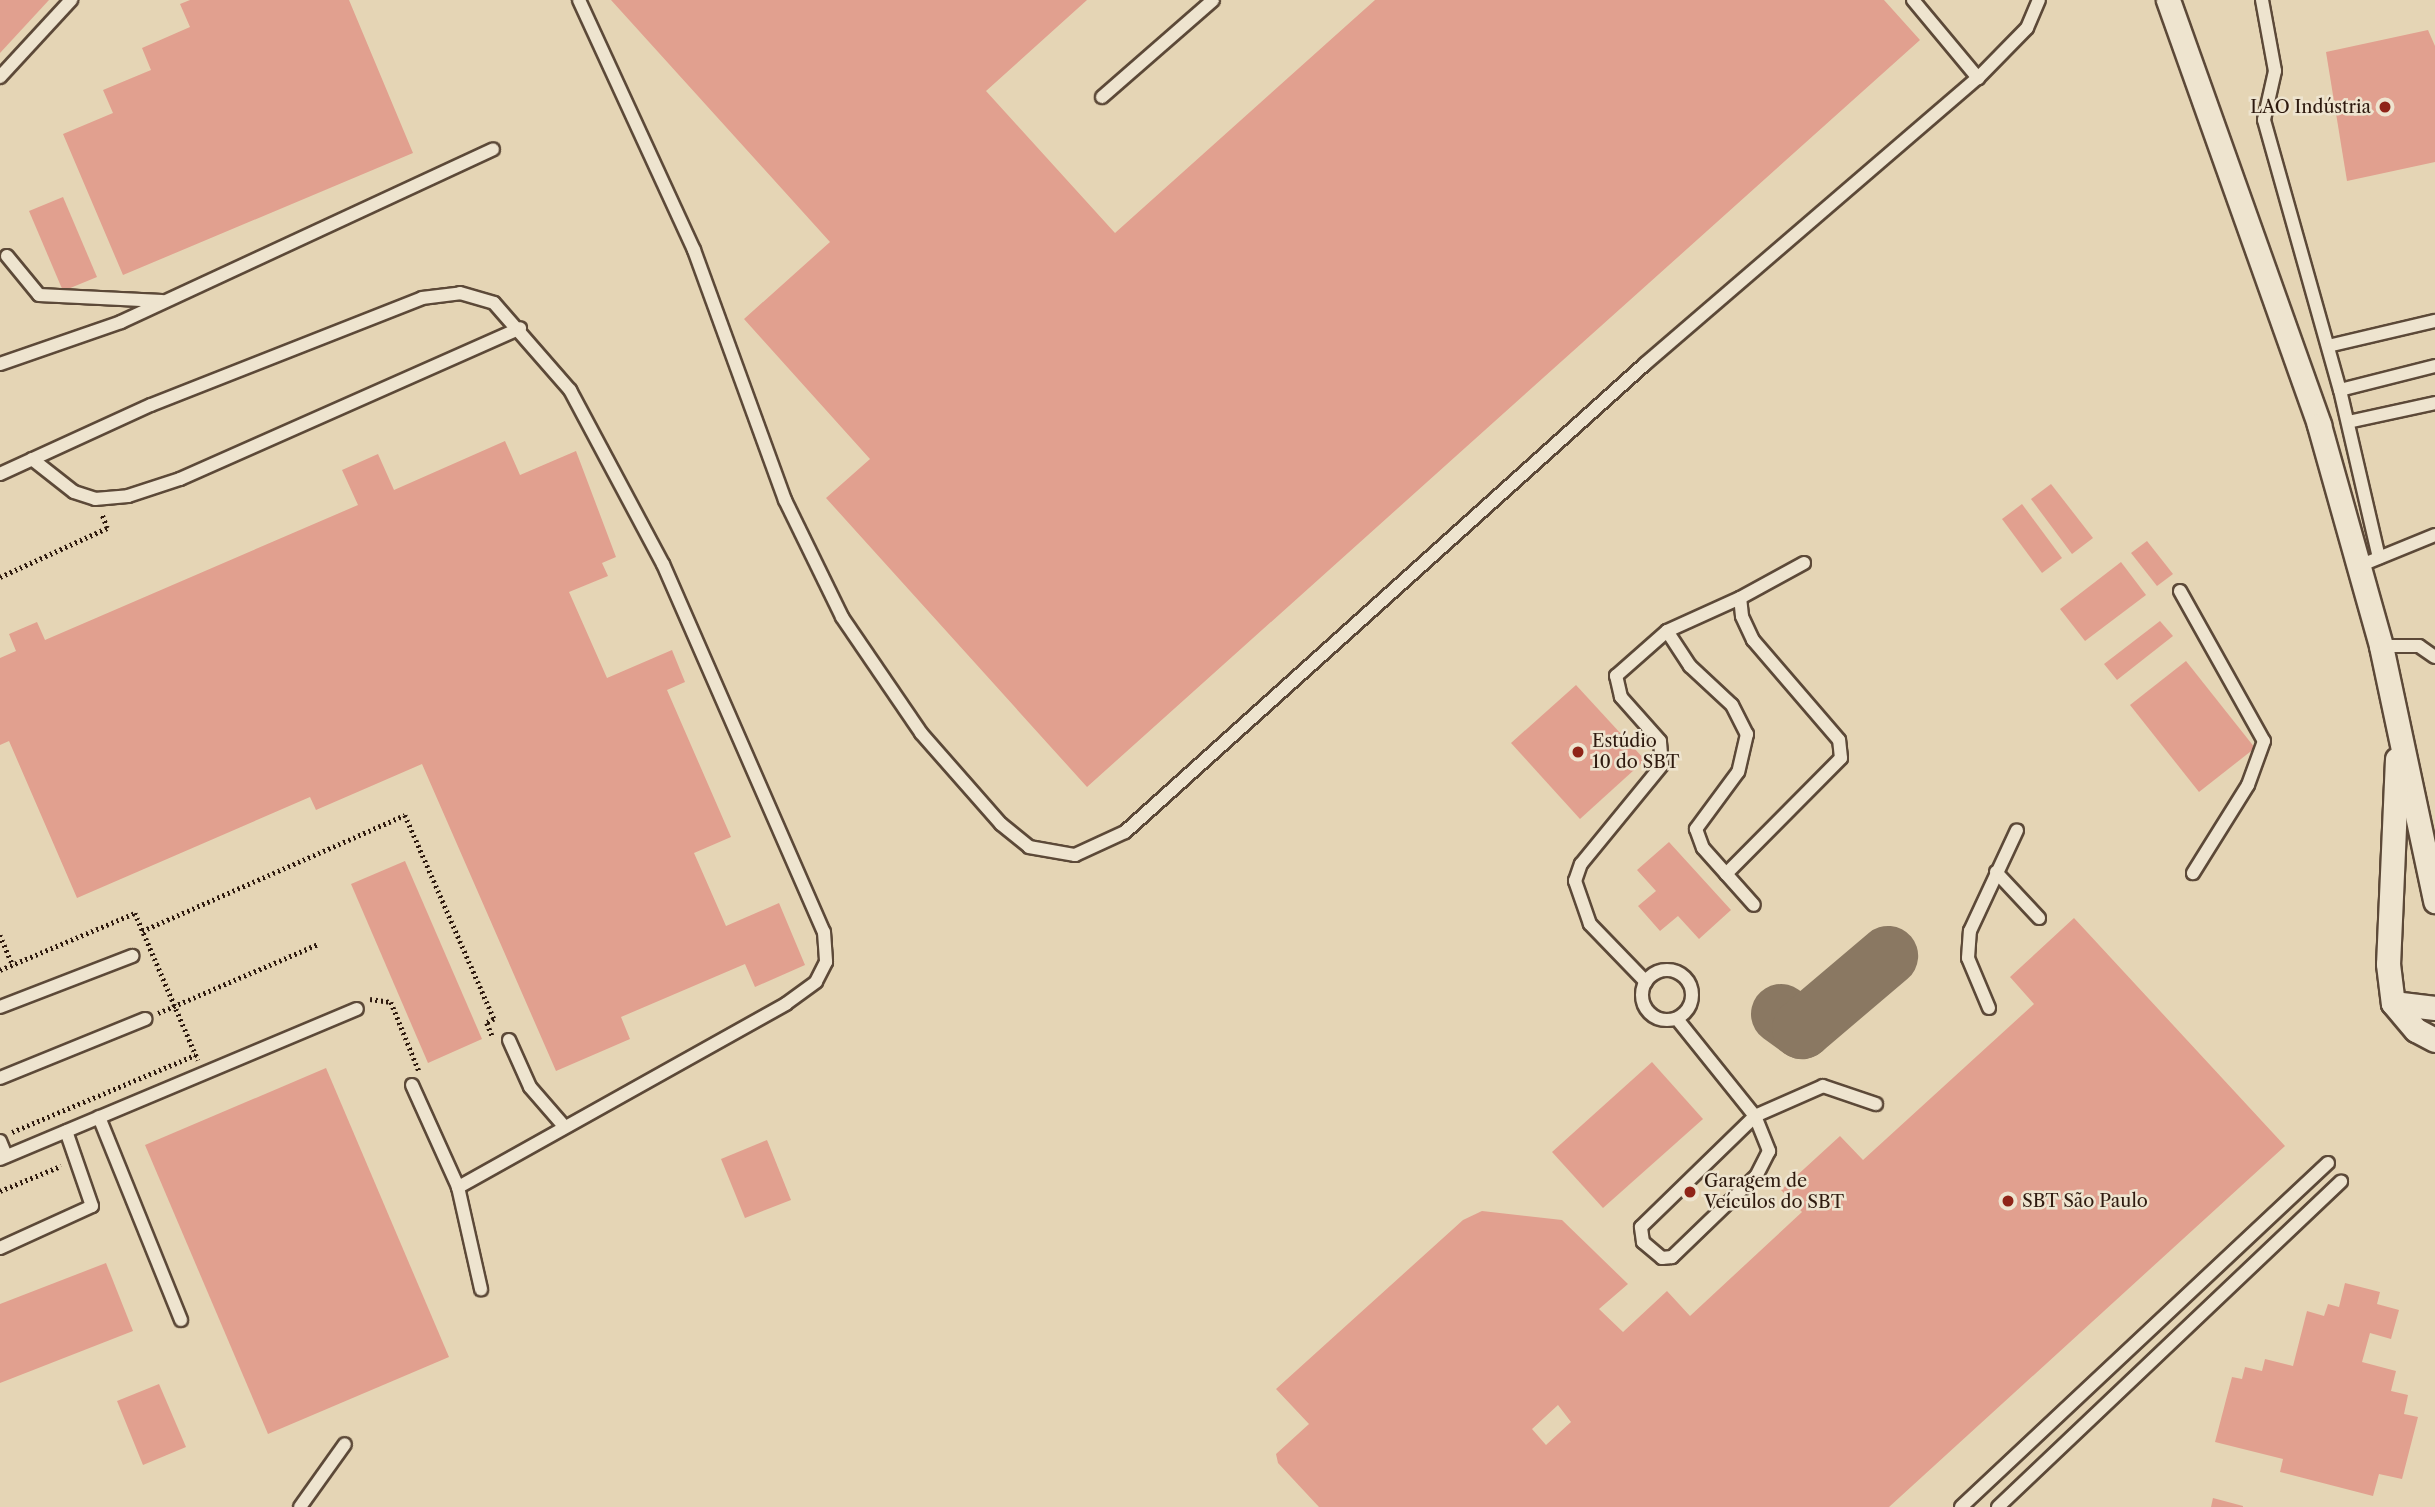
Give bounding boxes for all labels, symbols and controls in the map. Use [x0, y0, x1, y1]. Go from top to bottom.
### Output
place label: LAO Indústria [2250, 96, 2371, 118]
marker: LAO Indústria [2377, 99, 2393, 115]
place label: Estúdio 10 do SBT [1592, 731, 1679, 774]
marker: Estúdio 10 do SBT [1570, 744, 1586, 760]
place label: Garagem de Veículos do SBT [1704, 1171, 1844, 1214]
marker: Garagem de Veículos do SBT [1682, 1184, 1698, 1200]
place label: SBT São Paulo [2022, 1190, 2148, 1212]
marker: SBT São Paulo [2000, 1193, 2016, 1209]

